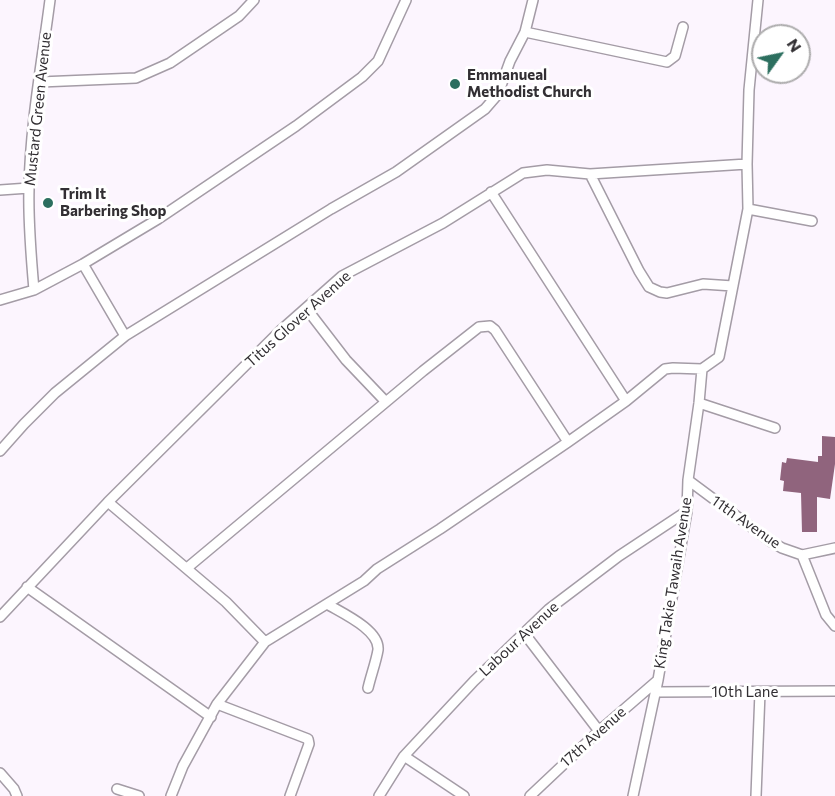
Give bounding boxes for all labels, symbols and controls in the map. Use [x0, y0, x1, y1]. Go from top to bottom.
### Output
north arrow [751, 24, 811, 84]
street label: Mustard Green Avenue [21, 31, 55, 187]
text: N [784, 35, 806, 55]
place label: Emmanueal Methodist Church [467, 66, 592, 101]
marker: Emmanueal Methodist Church [448, 77, 462, 91]
place label: Trim It Barbering Shop [60, 185, 166, 220]
marker: Trim It Barbering Shop [41, 196, 55, 210]
street label: Titus Glover Avenue [242, 267, 354, 371]
street label: 11th Avenue [708, 492, 784, 552]
street label: King Takie Tawaih Avenue [651, 496, 695, 670]
street label: Labour Avenue [476, 598, 562, 680]
street label: 10th Lane [712, 683, 778, 701]
street label: 17th Avenue [557, 703, 629, 771]

